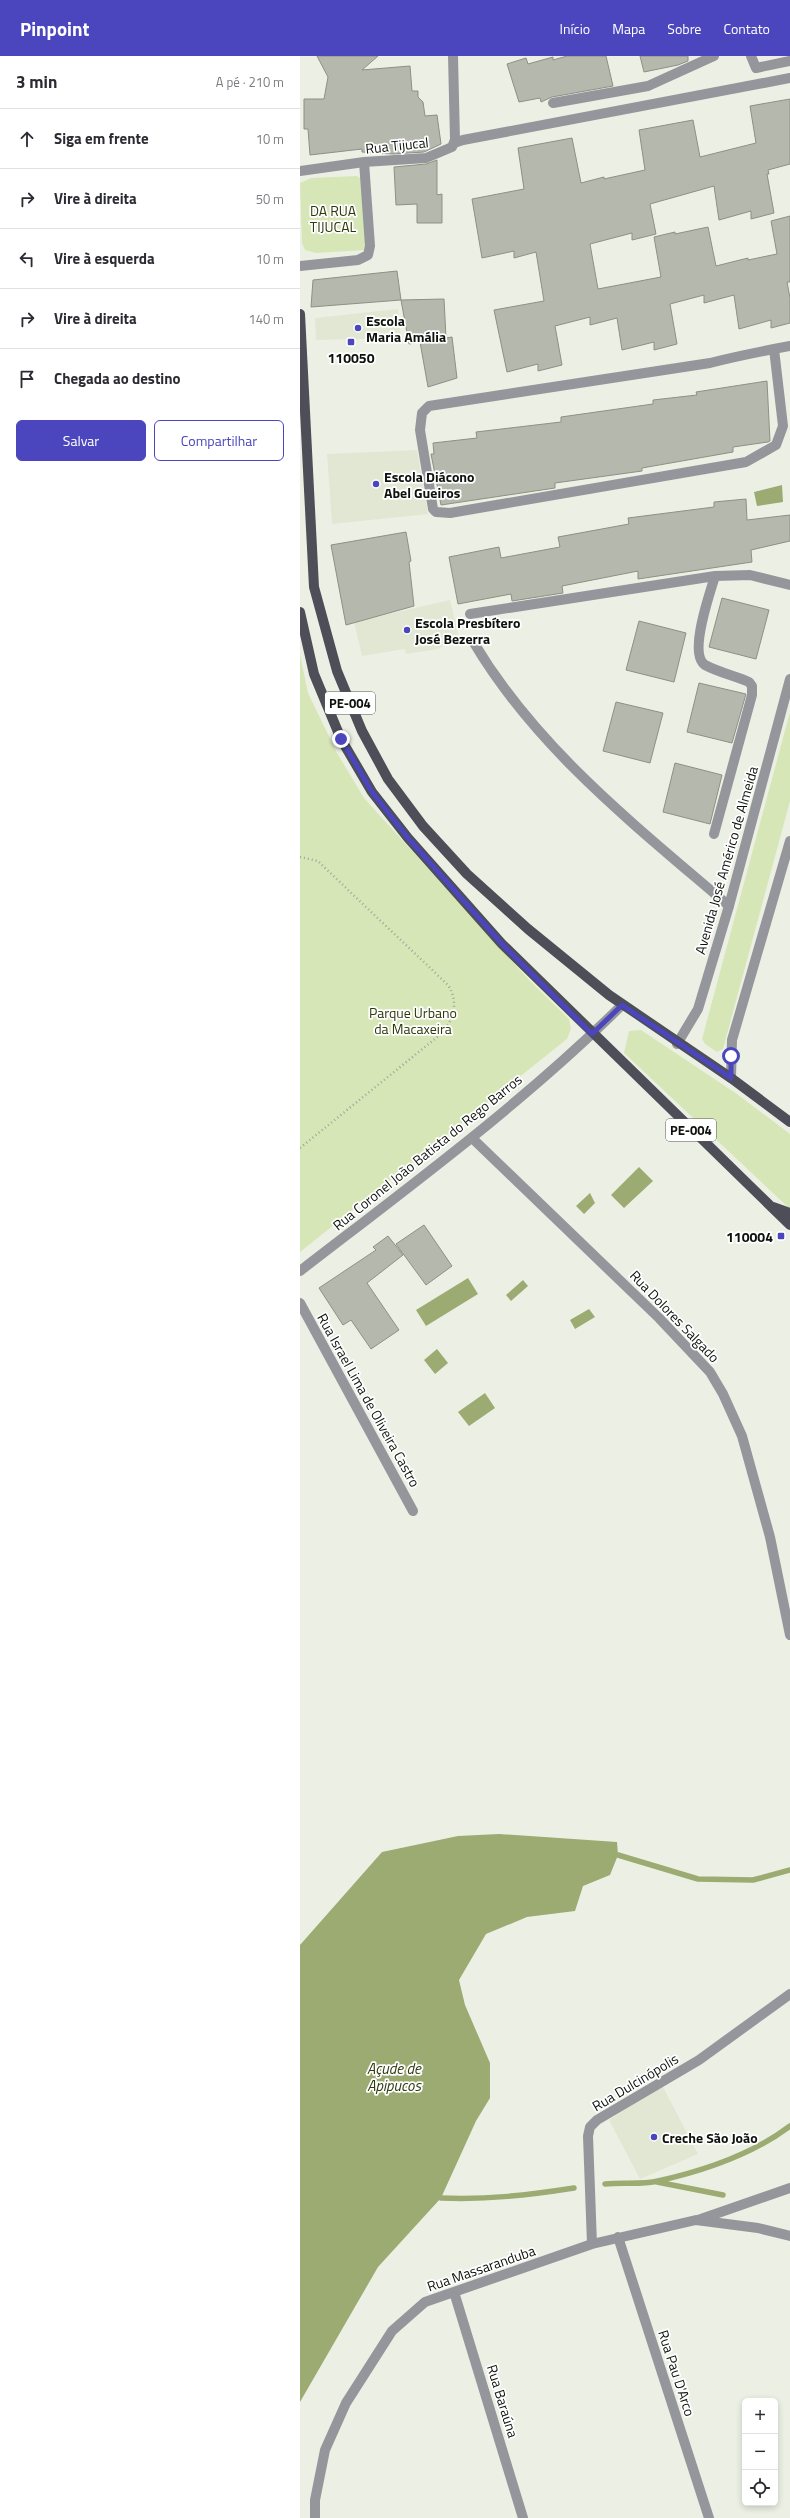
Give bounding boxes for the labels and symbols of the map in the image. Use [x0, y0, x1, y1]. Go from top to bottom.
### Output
street label: Rua Tijucal [364, 131, 430, 159]
park label: DA RUA TIJUCAL [310, 200, 357, 237]
place label: Escola Maria Amália [366, 310, 446, 347]
marker: Escola Maria Amália [353, 323, 363, 333]
marker: 110050 [346, 337, 356, 347]
place label: 110050 [327, 347, 375, 368]
place label: Escola Diácono Abel Gueiros [384, 466, 475, 503]
marker: Escola Diácono Abel Gueiros [371, 479, 381, 489]
place label: Escola Presbítero José Bezerra [415, 612, 520, 649]
marker: Escola Presbítero José Bezerra [402, 625, 412, 635]
road number: PE-004 [325, 692, 375, 714]
route end [332, 730, 350, 748]
street label: Avenida José Américo de Almeida [689, 763, 763, 957]
park label: Parque Urbano da Macaxeira [369, 1002, 457, 1039]
route start [722, 1047, 740, 1065]
street label: Rua Coronel João Batista do Rego Barros [328, 1069, 526, 1235]
road number: PE-004 [666, 1119, 716, 1141]
place label: 110004 [726, 1226, 773, 1247]
marker: 110004 [776, 1231, 786, 1241]
street label: Rua Dolores Salgado [625, 1265, 725, 1367]
street label: Rua Israel Lima de Oliveira Castro [312, 1309, 426, 1491]
street label: Rua Dulcinópolis [588, 2048, 682, 2116]
water label: Açude de Apipucos [367, 2057, 422, 2097]
place label: Creche São João [662, 2127, 758, 2148]
marker: Creche São João [649, 2132, 659, 2142]
street label: Rua Massaranduba [424, 2240, 538, 2296]
street label: Rua Pau D'Arco [653, 2327, 701, 2419]
street label: Rua Baraúna [482, 2362, 524, 2440]

